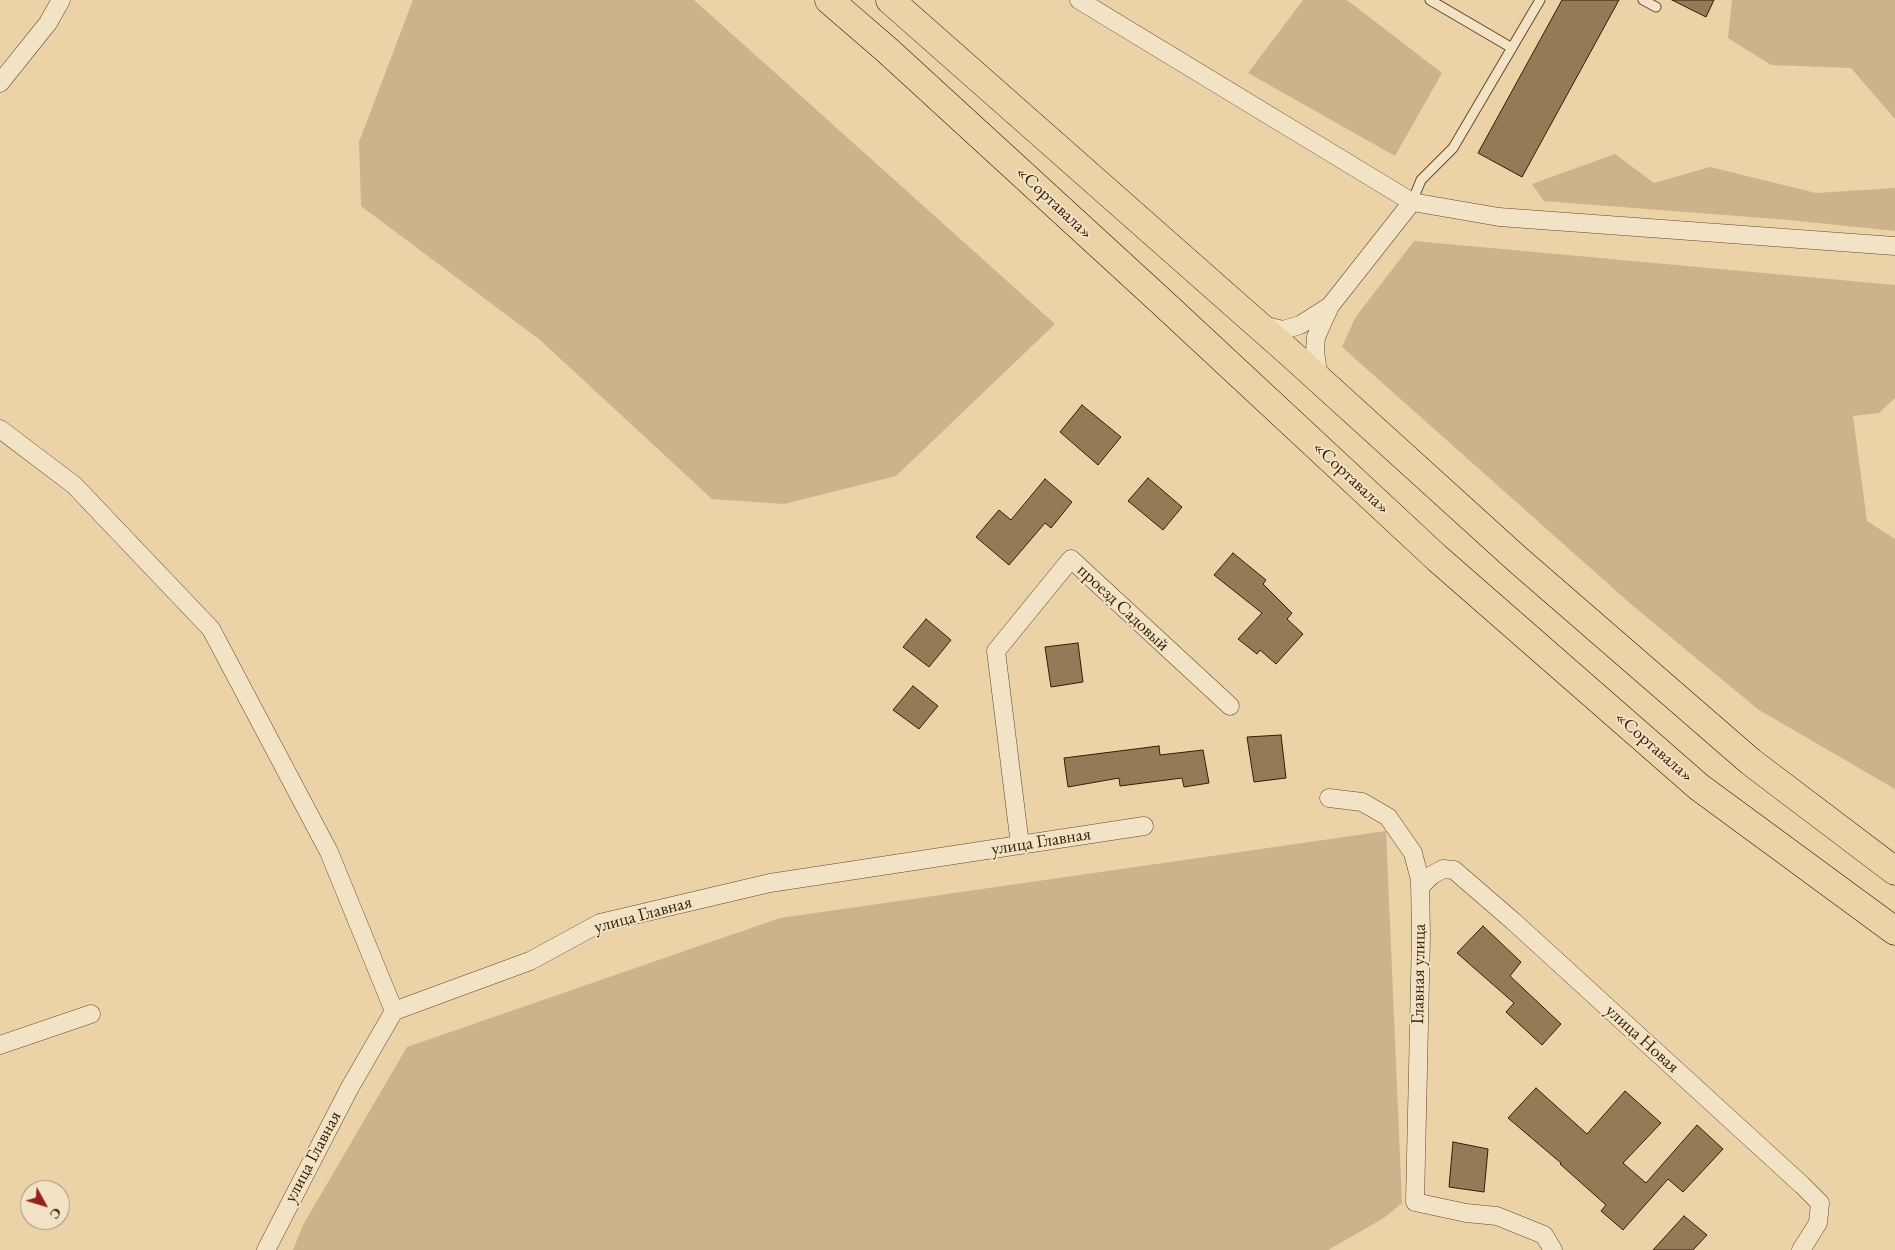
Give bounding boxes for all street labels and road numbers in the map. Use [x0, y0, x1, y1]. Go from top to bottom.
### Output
street label: «Сортавала» [1011, 162, 1097, 244]
street label: «Сортавала» [1308, 437, 1394, 519]
street label: проезд Садовый [1073, 560, 1173, 656]
street label: «Сортавала» [1610, 707, 1698, 787]
street label: улица Главная [990, 823, 1092, 861]
street label: улица Главная [592, 892, 694, 938]
street label: Главная улица [1407, 924, 1431, 1024]
street label: улица Новая [1601, 1000, 1683, 1078]
street label: улица Главная [280, 1108, 346, 1206]

